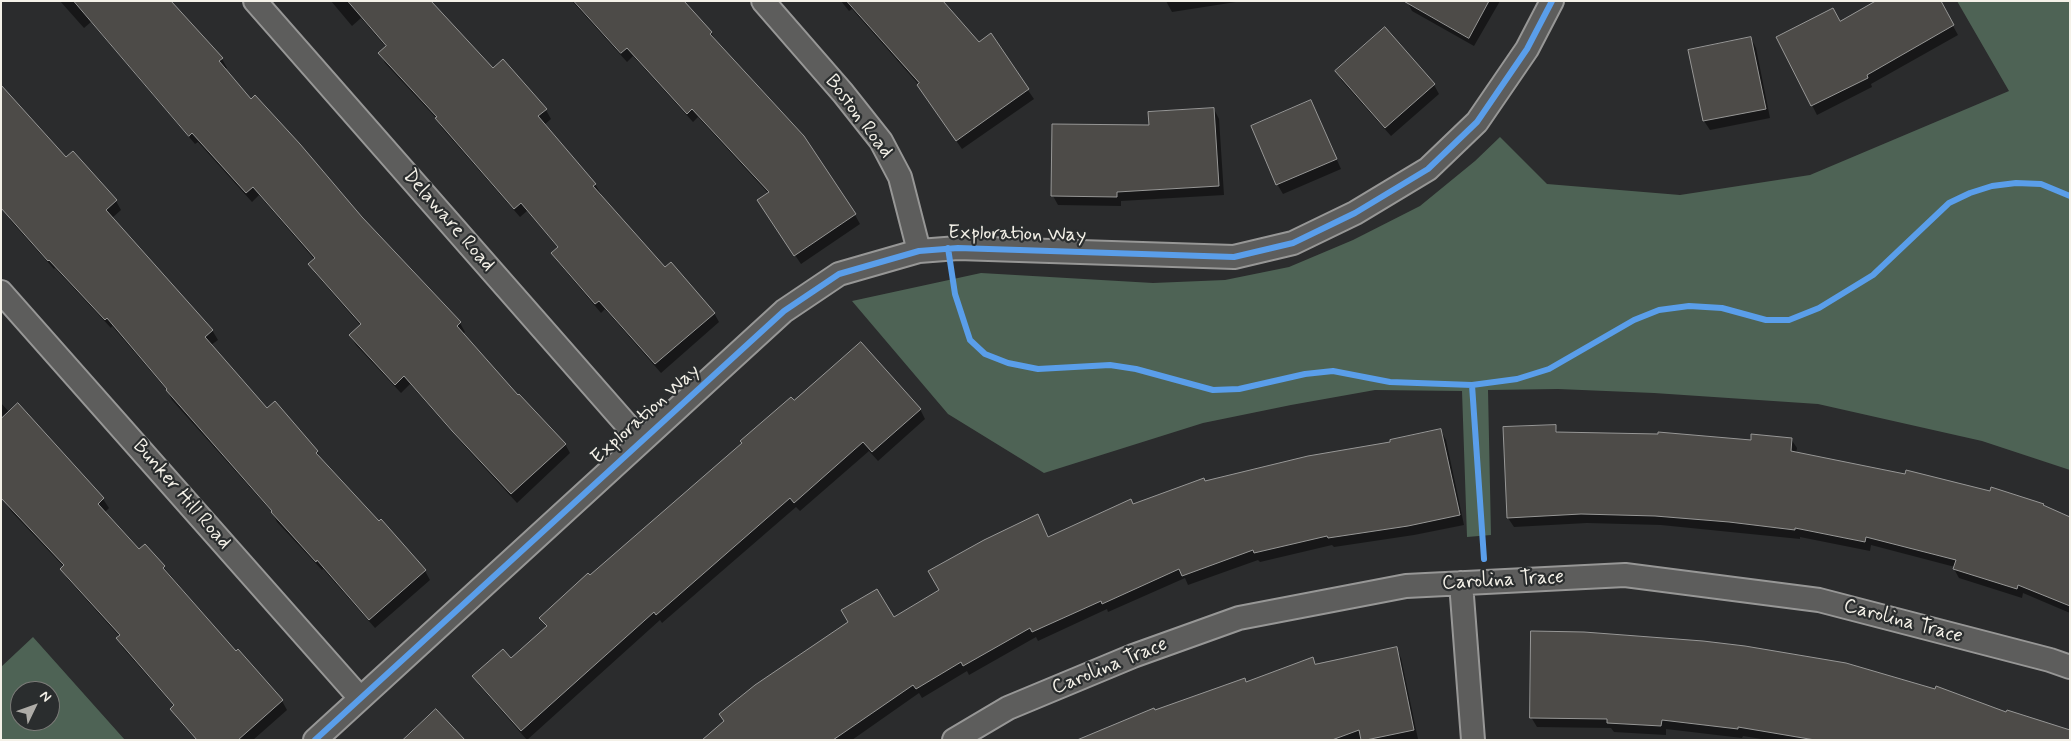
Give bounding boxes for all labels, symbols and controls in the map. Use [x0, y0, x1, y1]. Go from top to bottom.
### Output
street label: Boston Road [819, 70, 897, 164]
street label: Delaware Road [397, 165, 499, 277]
street label: Exploration Way [948, 222, 1086, 248]
street label: Exploration Way [587, 360, 705, 470]
street label: Bunker Hill Road [127, 435, 235, 555]
street label: Carolina Trace [1441, 566, 1565, 596]
street label: Carolina Trace [1841, 595, 1965, 649]
street label: Carolina Trace [1049, 633, 1171, 701]
north arrow [10, 681, 60, 731]
text: N [36, 687, 55, 706]

